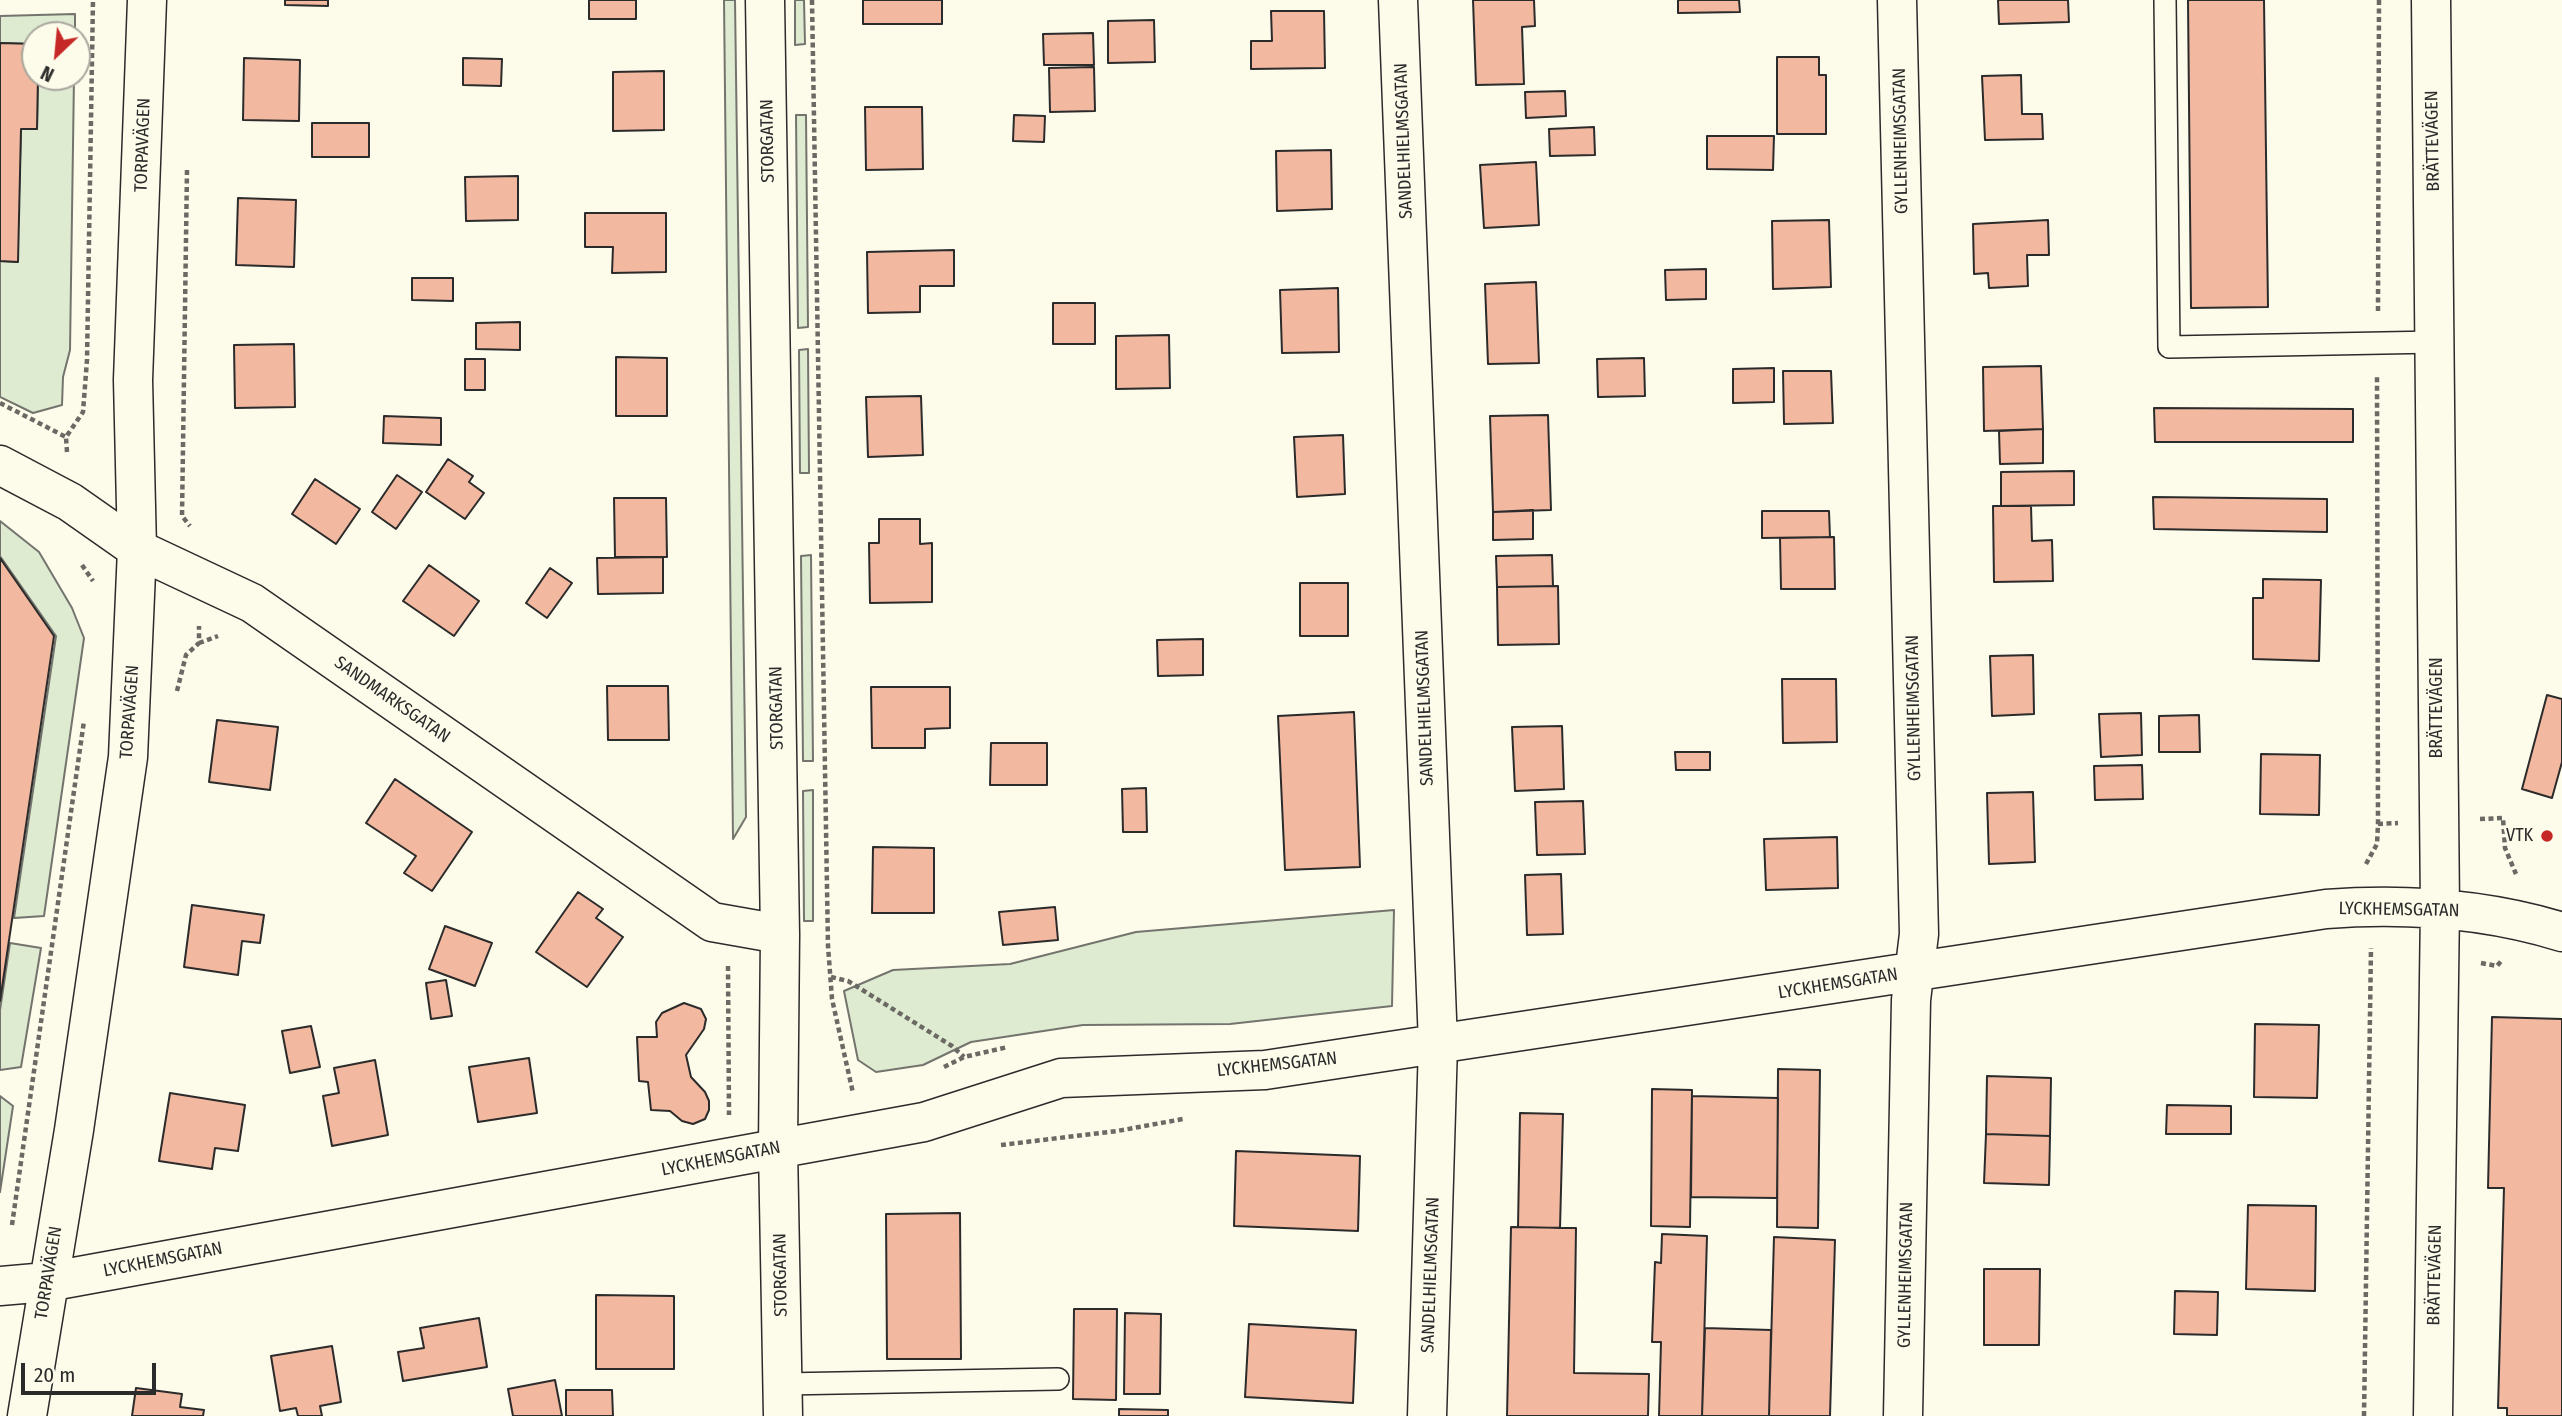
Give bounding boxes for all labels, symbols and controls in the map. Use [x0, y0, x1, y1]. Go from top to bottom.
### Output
north arrow [21, 21, 91, 91]
text: N [37, 61, 58, 86]
street label: SANDELHIELMSGATAN [1390, 63, 1418, 219]
street label: GYLLENHEIMSGATAN [1889, 68, 1913, 214]
street label: BRÄTTEVÄGEN [2421, 90, 2445, 192]
street label: TORPAVÄGEN [131, 98, 155, 192]
street label: STORGATAN [756, 99, 780, 183]
street label: SANDELHIELMSGATAN [1411, 630, 1439, 786]
street label: GYLLENHEIMSGATAN [1902, 635, 1926, 781]
street label: SANDMARKSGATAN [330, 652, 454, 748]
street label: BRÄTTEVÄGEN [2426, 657, 2448, 759]
street label: TORPAVÄGEN [116, 664, 144, 760]
street label: STORGATAN [765, 666, 789, 750]
place label: VTK [2506, 825, 2533, 847]
marker: VTK [2539, 828, 2555, 844]
street label: LYCKHEMSGATAN [2338, 898, 2460, 922]
street label: LYCKHEMSGATAN [1777, 964, 1899, 1004]
street label: LYCKHEMSGATAN [1216, 1048, 1338, 1082]
street label: LYCKHEMSGATAN [660, 1137, 782, 1181]
street label: SANDELHIELMSGATAN [1417, 1197, 1445, 1353]
street label: GYLLENHEIMSGATAN [1894, 1202, 1918, 1348]
street label: BRÄTTEVÄGEN [2423, 1224, 2447, 1326]
street label: TORPAVÄGEN [31, 1225, 67, 1321]
street label: STORGATAN [769, 1233, 793, 1317]
street label: LYCKHEMSGATAN [102, 1238, 224, 1282]
scale bar [24, 1350, 159, 1394]
text: 20 m [34, 1362, 75, 1388]

